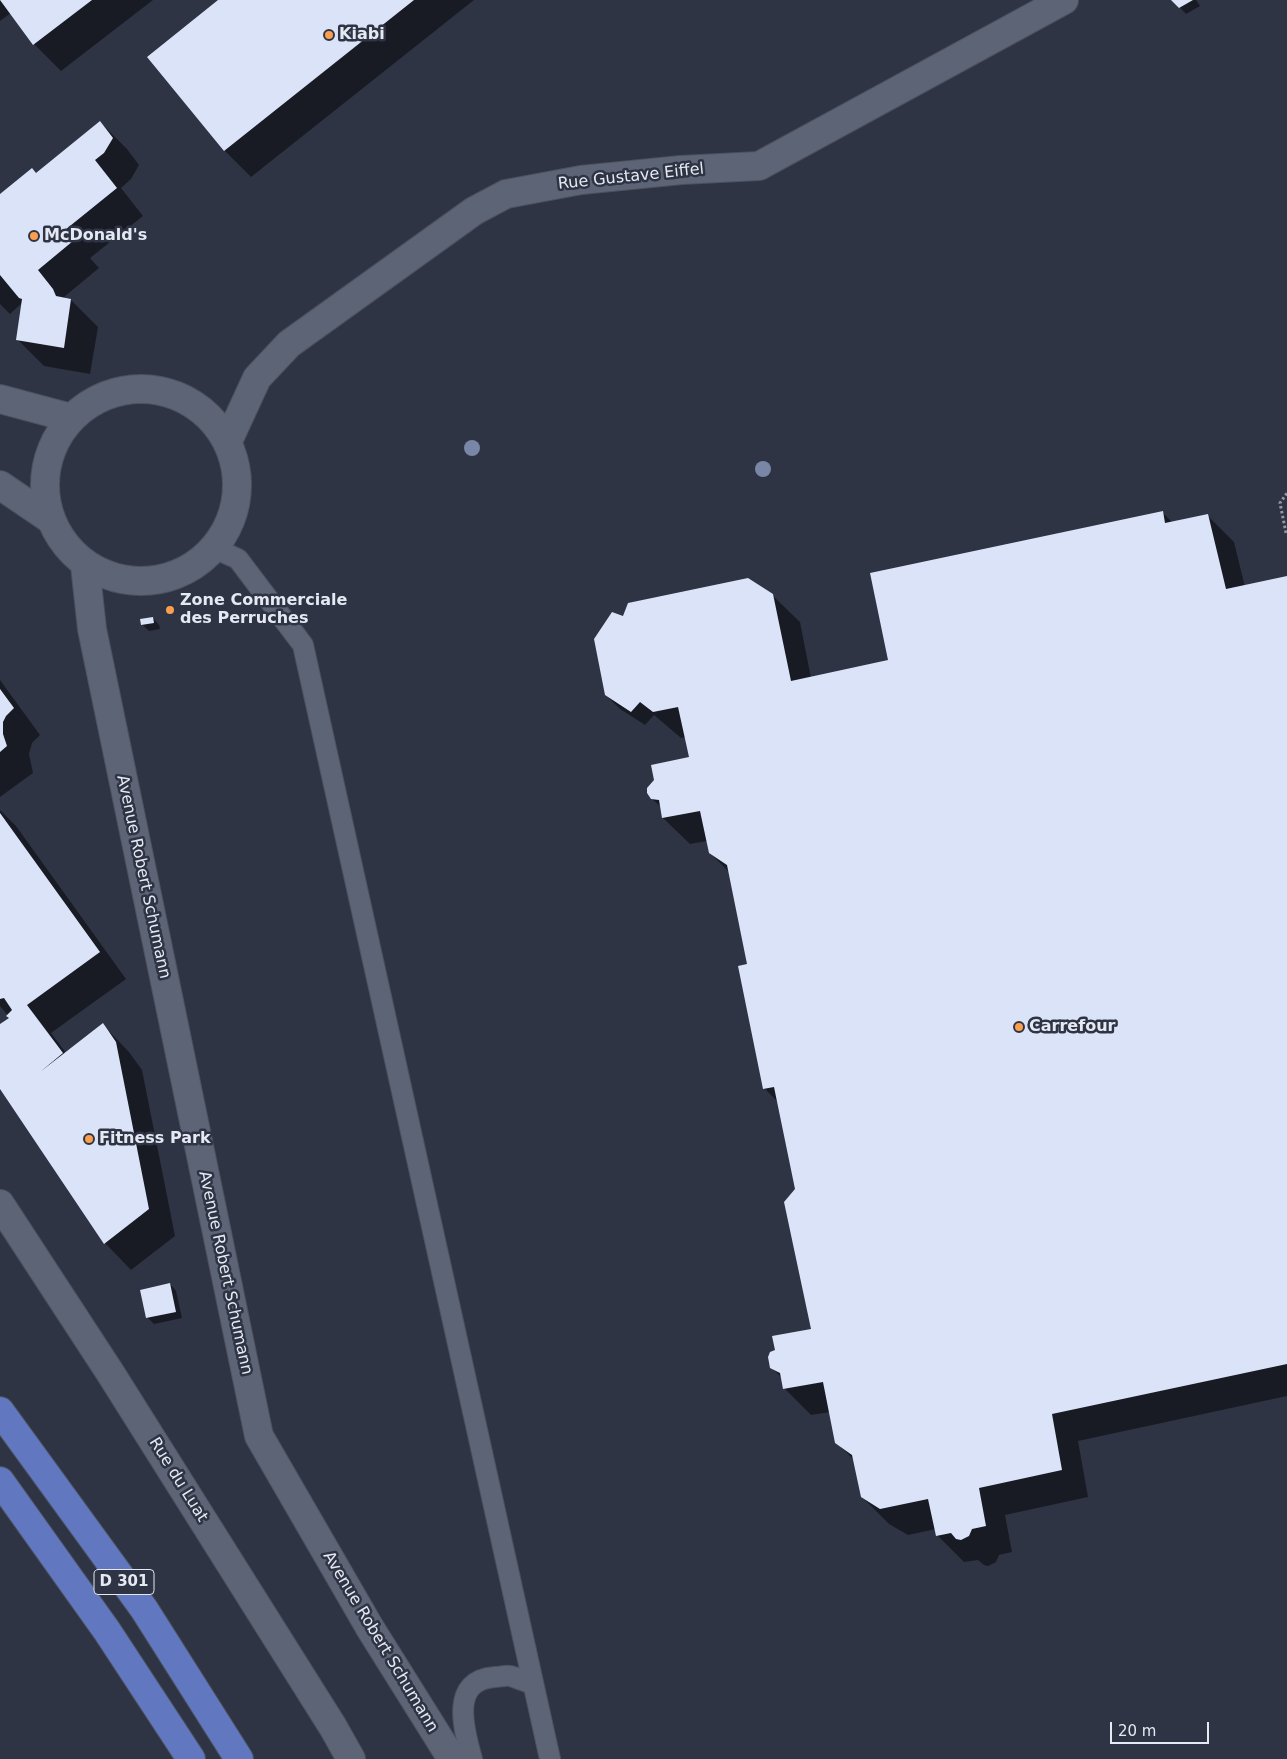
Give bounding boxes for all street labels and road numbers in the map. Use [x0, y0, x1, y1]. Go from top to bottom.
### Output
street label: Rue Gustave Eiffel [557, 160, 705, 194]
street label: Avenue Robert Schumann [112, 773, 174, 981]
street label: Avenue Robert Schumann [194, 1169, 256, 1377]
street label: Rue du Luat [145, 1434, 211, 1526]
street label: Avenue Robert Schumann [318, 1548, 442, 1736]
road number: D 301 [94, 1570, 154, 1594]

